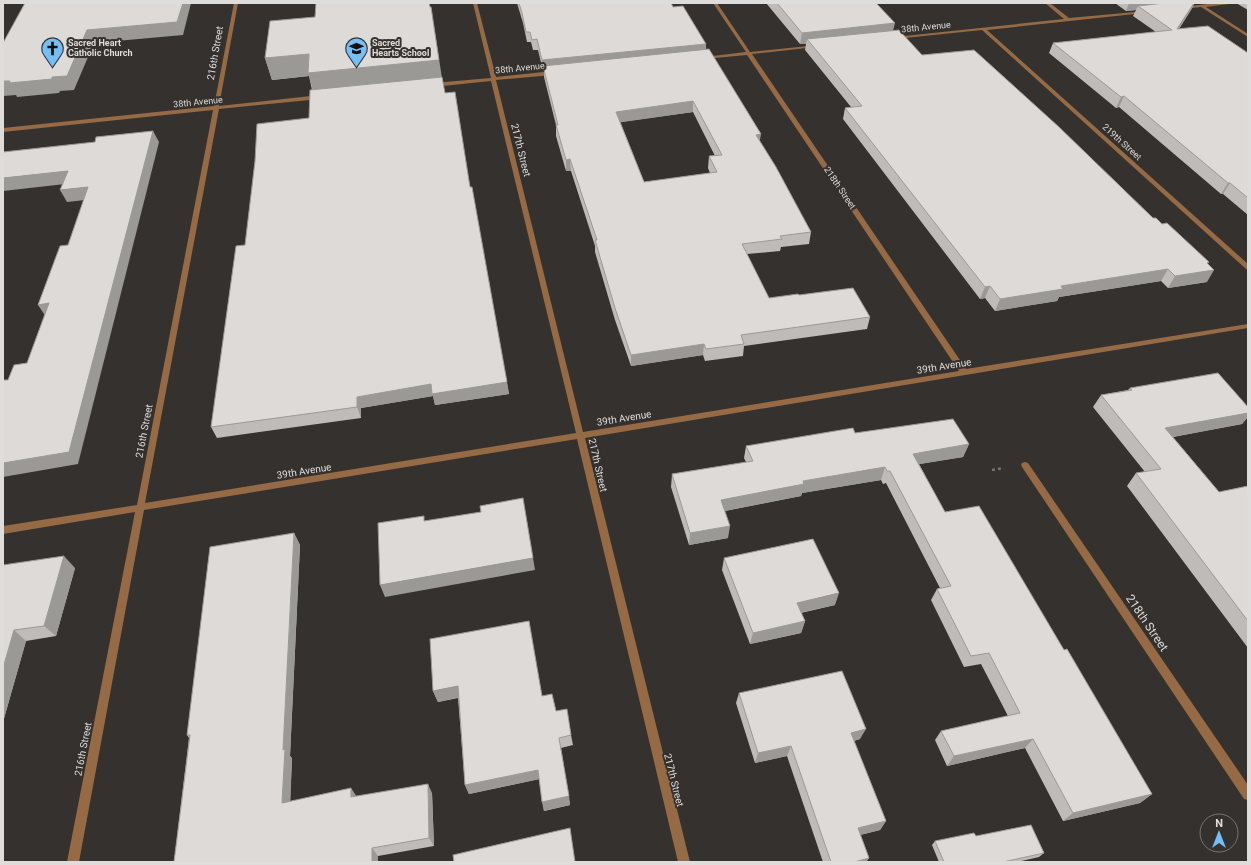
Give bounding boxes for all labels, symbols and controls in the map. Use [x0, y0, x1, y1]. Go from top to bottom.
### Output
street label: 38th Avenue [901, 19, 951, 35]
street label: 216th Street [205, 25, 225, 81]
church icon: Sacred Heart Catholic Church [39, 35, 65, 68]
school or university icon: Sacred Hearts School [344, 35, 370, 68]
place label: Sacred Heart Catholic Church [68, 38, 132, 58]
place label: Sacred Hearts School [372, 38, 429, 58]
street label: 38th Avenue [495, 60, 545, 76]
street label: 38th Avenue [173, 94, 223, 110]
street label: 217th Street [509, 122, 533, 178]
street label: 219th Street [1100, 122, 1144, 162]
street label: 218th Street [822, 165, 858, 211]
street label: 39th Avenue [916, 356, 972, 376]
street label: 216th Street [133, 403, 155, 459]
street label: 39th Avenue [596, 408, 652, 428]
street label: 217th Street [587, 437, 609, 493]
street label: 39th Avenue [276, 461, 332, 481]
street label: 218th Street [1123, 592, 1171, 654]
street label: 216th Street [72, 721, 94, 777]
street label: 217th Street [662, 752, 686, 808]
north arrow [1199, 813, 1239, 853]
text: N [1215, 817, 1223, 830]

